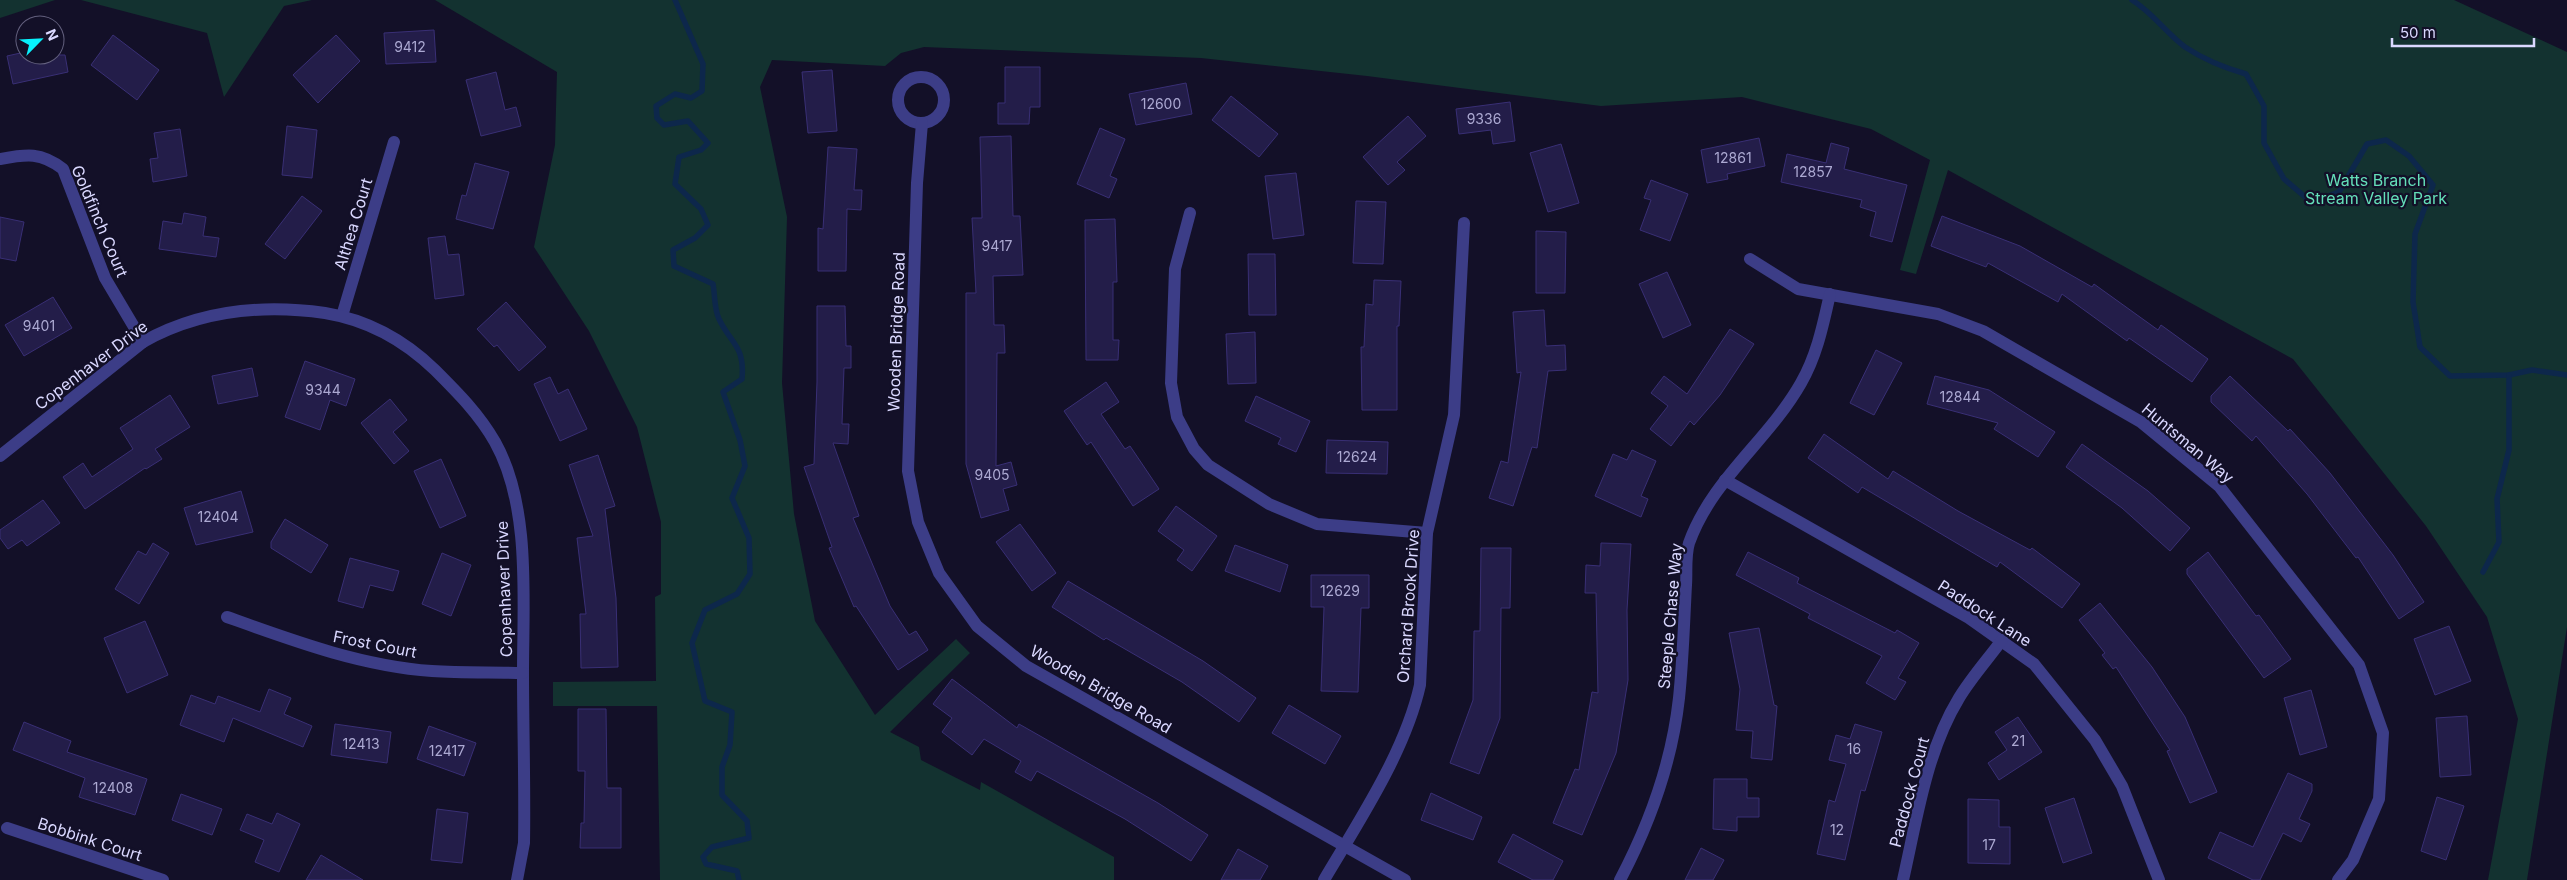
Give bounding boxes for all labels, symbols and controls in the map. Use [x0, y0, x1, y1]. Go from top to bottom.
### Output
north arrow [15, 15, 65, 65]
scale bar [2392, 15, 2534, 47]
text: 50 m [2400, 23, 2436, 42]
text: N [42, 26, 62, 43]
house number: 9412 [394, 38, 426, 55]
house number: 12600 [1141, 95, 1181, 112]
house number: 9336 [1467, 110, 1501, 127]
house number: 12861 [1714, 149, 1752, 166]
street label: Goldfinch Court [67, 162, 133, 280]
house number: 12857 [1793, 163, 1833, 180]
park label: Watts Branch Stream Valley Park [2305, 170, 2447, 208]
street label: Althea Court [330, 176, 376, 272]
house number: 9417 [981, 237, 1013, 254]
street label: Wooden Bridge Road [883, 252, 909, 412]
street label: Copenhaver Drive [31, 316, 151, 414]
house number: 9401 [23, 317, 55, 334]
house number: 9344 [305, 381, 341, 398]
house number: 12844 [1940, 388, 1980, 405]
street label: Huntsman Way [2138, 399, 2238, 487]
house number: 12624 [1337, 448, 1377, 465]
house number: 9405 [974, 466, 1010, 483]
house number: 12404 [198, 508, 238, 525]
street label: Copenhaver Drive [492, 521, 516, 657]
street label: Orchard Brook Drive [1393, 528, 1423, 684]
street label: Steeple Chase Way [1654, 542, 1686, 690]
street label: Paddock Lane [1934, 575, 2036, 651]
house number: 12629 [1320, 582, 1360, 599]
street label: Frost Court [331, 626, 419, 662]
street label: Wooden Bridge Road [1027, 640, 1175, 738]
house number: 21 [2011, 732, 2025, 749]
house number: 12413 [342, 735, 380, 752]
street label: Paddock Court [1885, 735, 1933, 849]
house number: 16 [1847, 740, 1861, 757]
house number: 12417 [429, 742, 465, 759]
house number: 12408 [93, 779, 133, 796]
street label: Bobbink Court [35, 813, 145, 865]
house number: 12 [1830, 821, 1844, 838]
house number: 17 [1982, 836, 1996, 853]

